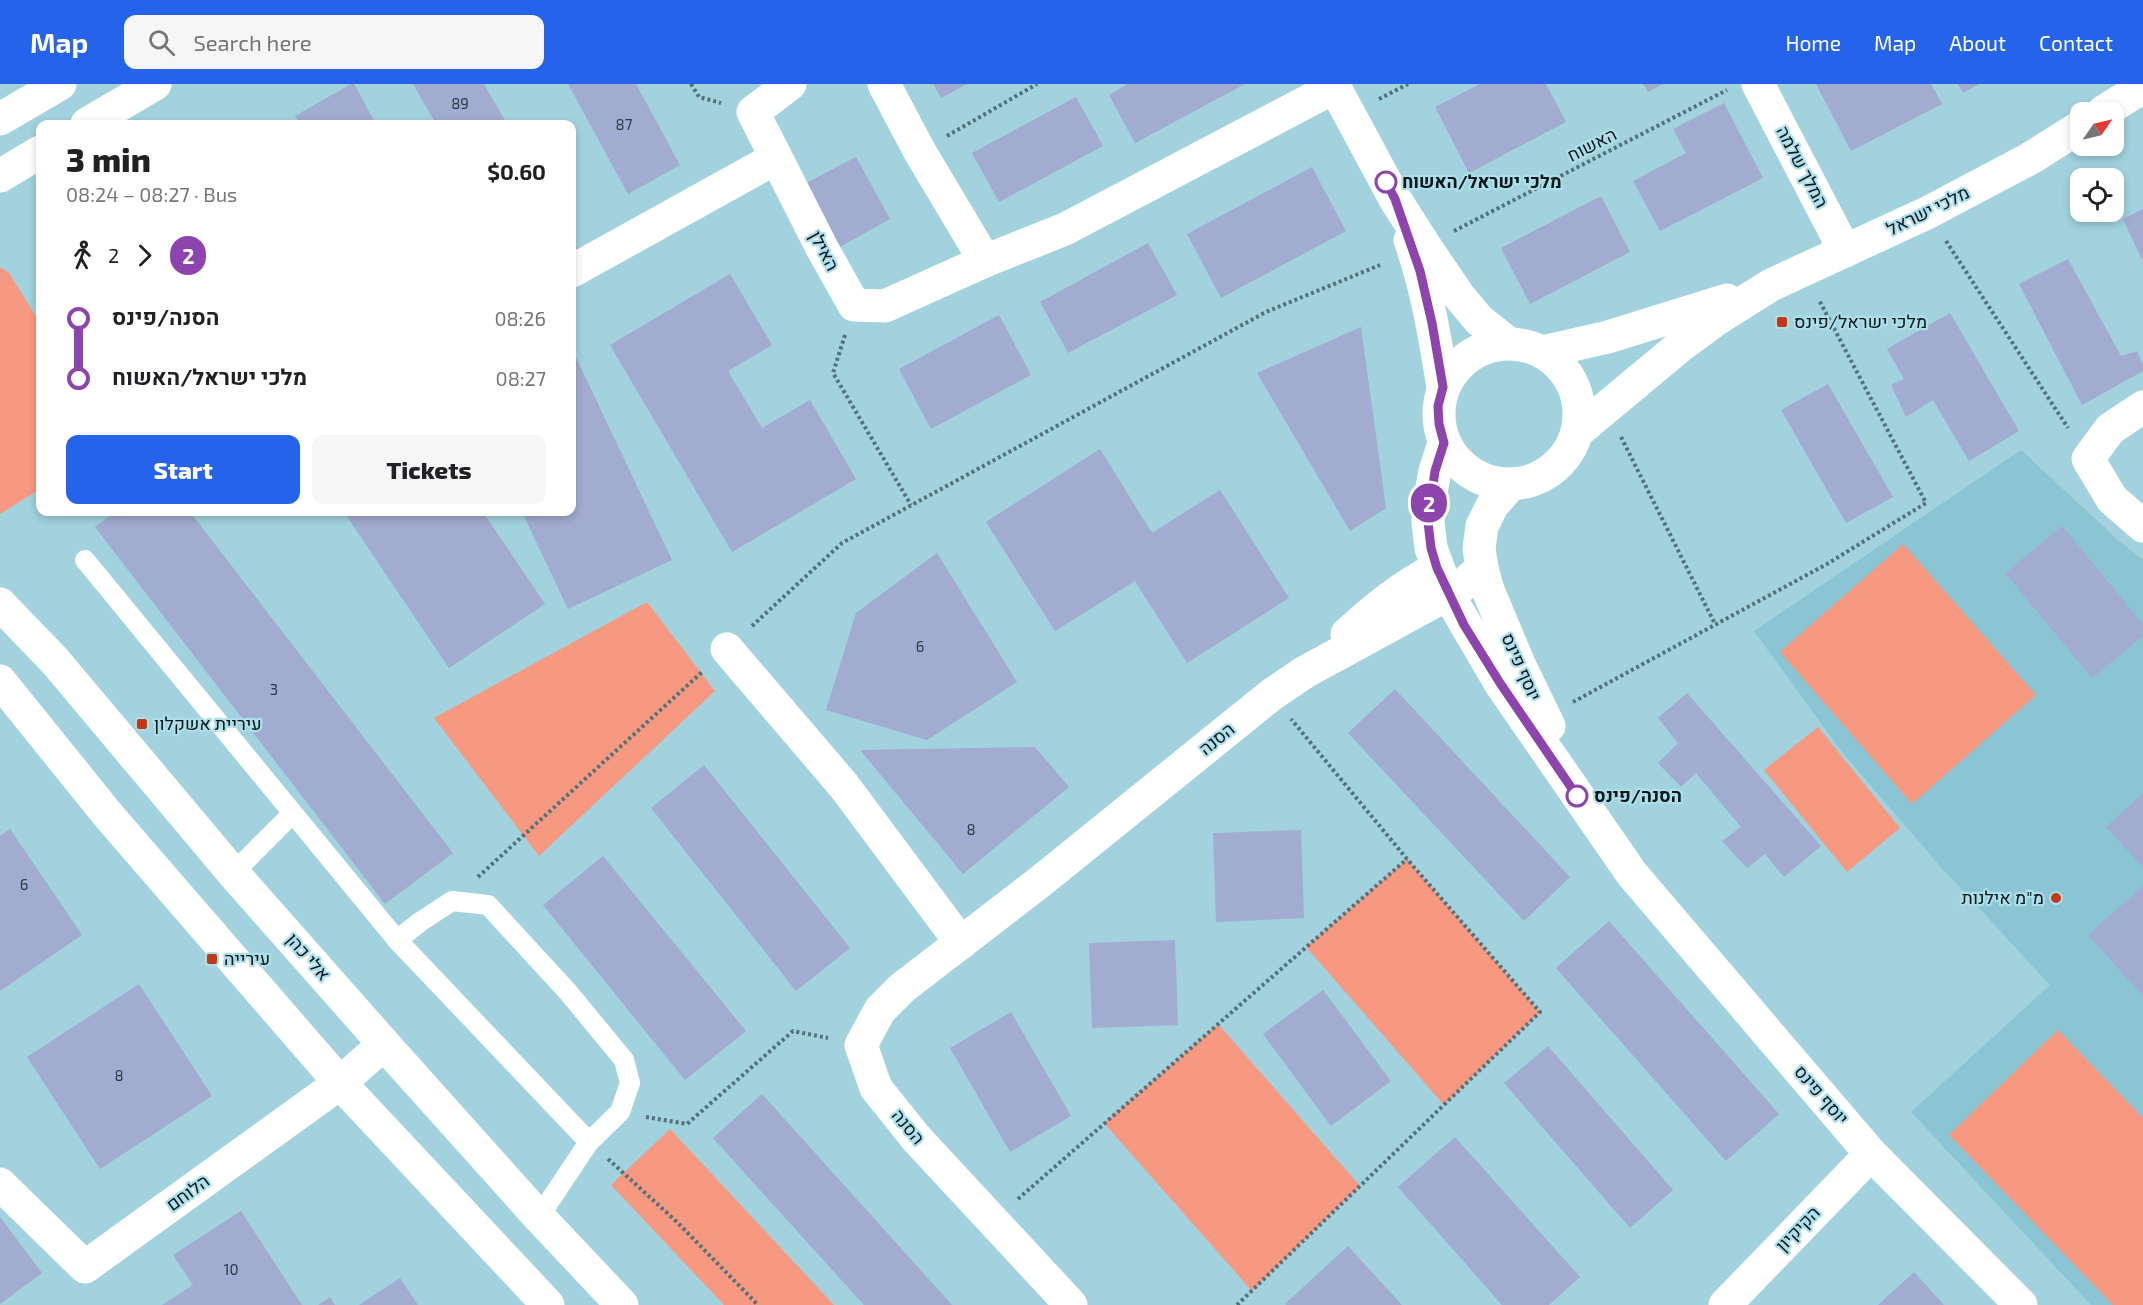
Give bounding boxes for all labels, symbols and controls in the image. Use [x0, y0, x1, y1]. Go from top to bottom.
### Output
search box [124, 15, 544, 69]
text: Map [30, 25, 88, 59]
icon: search [145, 26, 178, 59]
text: Search here [193, 29, 312, 55]
text: Home [1785, 30, 1841, 55]
text: Map [1874, 30, 1916, 55]
text: About [1949, 30, 2006, 55]
text: Contact [2039, 30, 2113, 55]
house number: 89 [451, 94, 469, 112]
north arrow [2070, 102, 2124, 156]
map controls [2070, 102, 2124, 222]
house number: 87 [616, 115, 633, 133]
street label: האשוח [1563, 122, 1620, 166]
street label: המלך שלמה [1772, 122, 1834, 211]
text: 3 min [66, 139, 151, 179]
text: $0.60 [487, 158, 546, 184]
button: locate [2070, 168, 2124, 222]
place label: מלכי ישראל/האשוח [1402, 170, 1562, 192]
marker: מלכי ישראל/האשוח [1375, 171, 1397, 193]
street label: מלכי ישראל [1883, 181, 1972, 240]
text: 08:24 – 08:27 · Bus [66, 182, 237, 206]
street label: האילן [805, 227, 844, 274]
icon: walk [66, 239, 99, 272]
icon: forward [128, 239, 161, 272]
text: 2 [108, 243, 119, 267]
text: 2 [182, 243, 194, 268]
text: הסנה/פינס [112, 303, 219, 329]
text: 08:26 [494, 306, 546, 330]
place label: מלכי ישראל/פינס [1794, 310, 1927, 332]
marker: מלכי ישראל/פינס [1775, 315, 1789, 329]
text: מלכי ישראל/האשוח [112, 363, 307, 389]
text: 08:27 [496, 366, 546, 390]
button: Start [66, 435, 300, 504]
button: Tickets [312, 435, 546, 504]
line badge: 2 [1410, 484, 1448, 522]
text: 2 [1423, 491, 1435, 516]
street label: יוסף פינס [1497, 629, 1547, 704]
house number: 6 [916, 637, 924, 655]
house number: 3 [270, 680, 278, 698]
place label: עיריית אשקלון [154, 712, 262, 734]
marker: עיריית אשקלון [135, 717, 149, 731]
street label: הסנה [1194, 717, 1239, 759]
place label: הסנה/פינס [1594, 784, 1682, 806]
marker: הסנה/פינס [1566, 785, 1588, 807]
house number: 8 [966, 820, 976, 838]
house number: 6 [20, 875, 28, 893]
place label: מ"מ אילנות [1962, 886, 2044, 908]
marker: מ"מ אילנות [2049, 891, 2063, 905]
street label: אלי כהן [282, 928, 335, 985]
place label: עירייה [224, 947, 270, 969]
marker: עירייה [205, 952, 219, 966]
street label: יוסף פינס [1790, 1060, 1854, 1129]
house number: 8 [114, 1066, 124, 1084]
street label: הסנה [888, 1104, 930, 1148]
street label: הלוחם [162, 1169, 213, 1215]
street label: הקיקיון [1771, 1201, 1824, 1255]
house number: 10 [223, 1260, 239, 1278]

